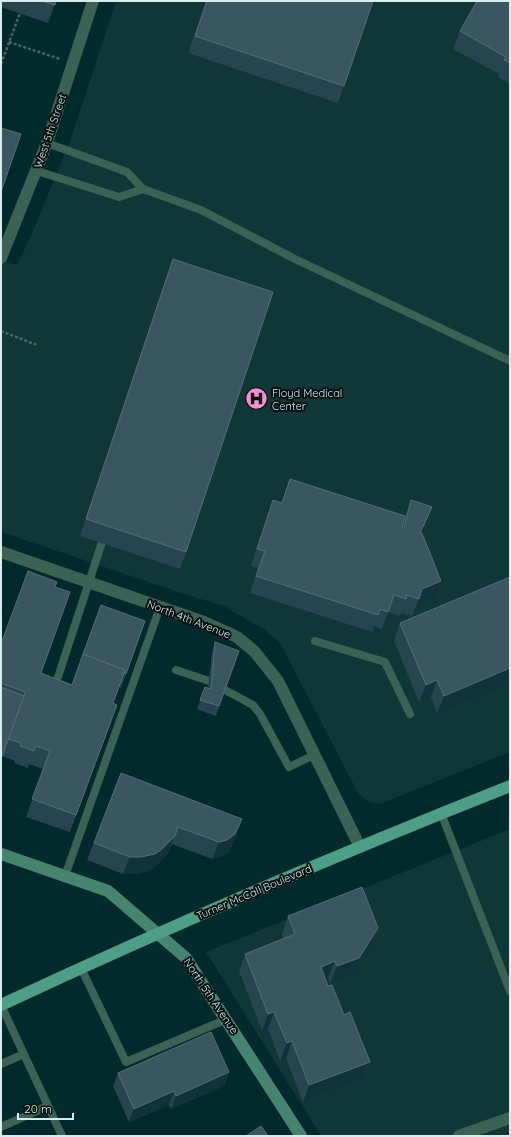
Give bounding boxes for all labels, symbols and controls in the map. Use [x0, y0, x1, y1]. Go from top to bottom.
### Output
street label: West 5th Street [31, 92, 69, 170]
hospital icon: Floyd Medical Center [243, 386, 269, 412]
place label: Floyd Medical Center [272, 386, 342, 413]
street label: North 4th Avenue [145, 597, 233, 641]
street label: Turner McCall Boulevard [194, 861, 314, 923]
street label: North 5th Avenue [180, 955, 242, 1037]
scale bar [18, 1095, 73, 1121]
text: 20 m [24, 1101, 52, 1116]

